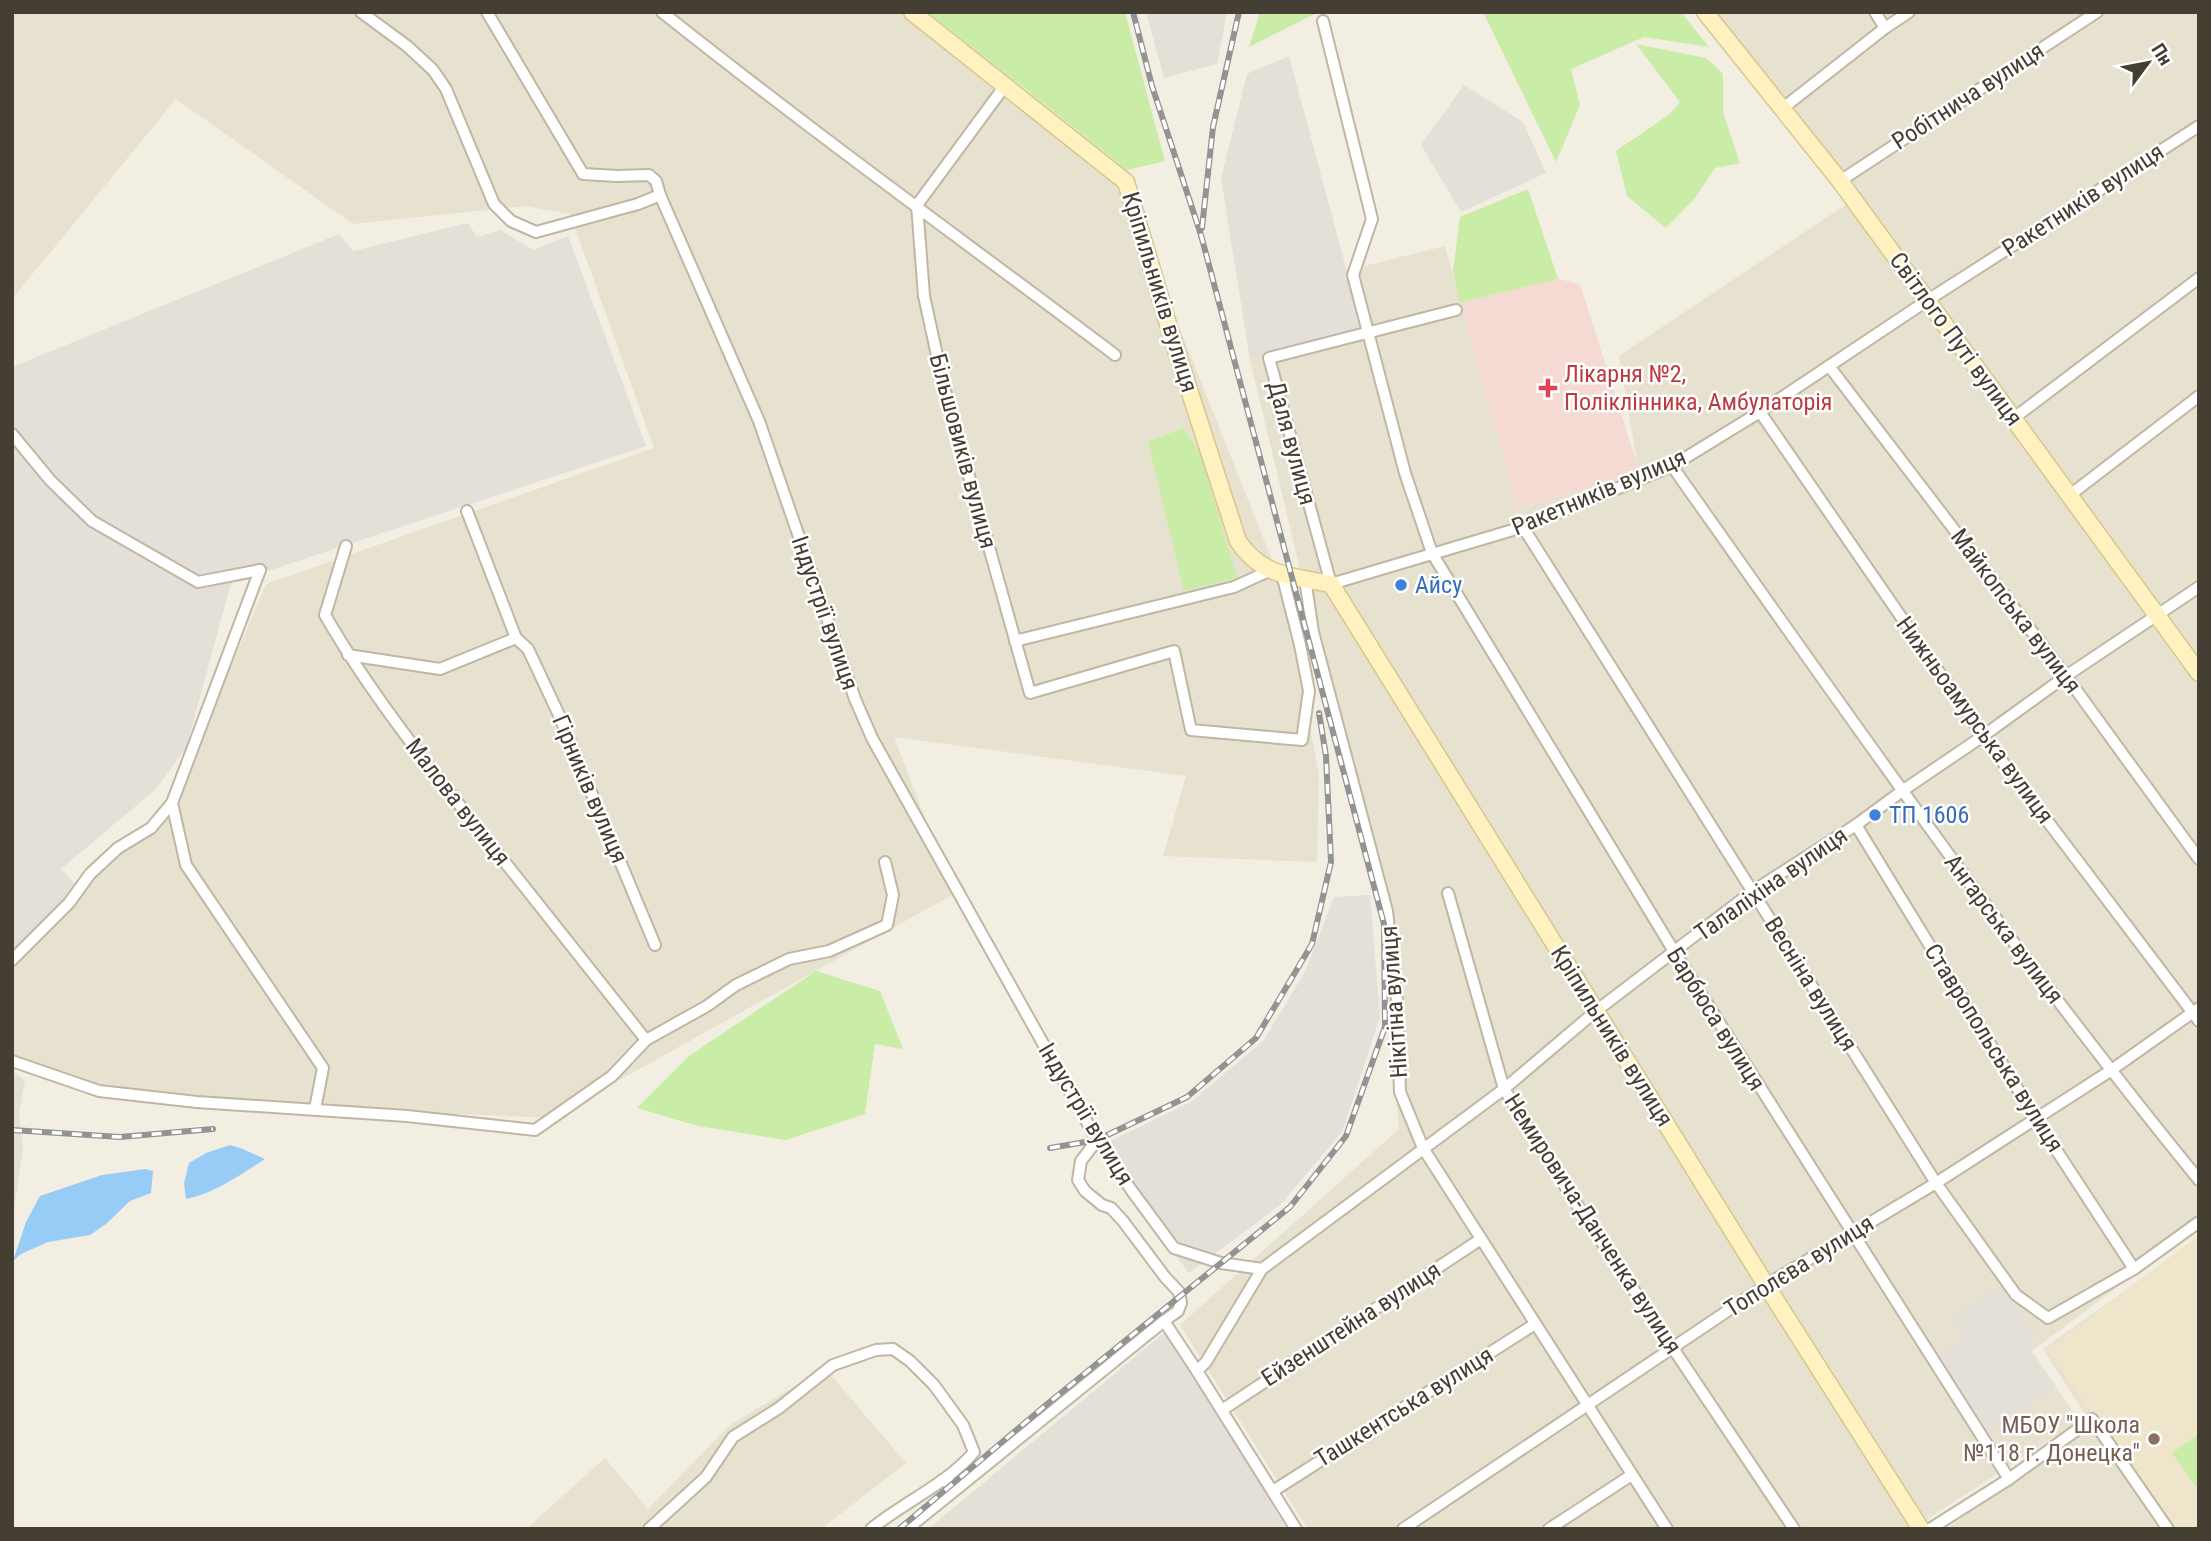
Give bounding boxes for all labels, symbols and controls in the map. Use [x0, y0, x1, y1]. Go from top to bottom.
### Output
north arrow [2113, 28, 2183, 98]
street label: Робітнича вулиця [1887, 36, 2049, 156]
text: Пн [2147, 39, 2177, 69]
street label: Ракетників вулиця [1997, 137, 2169, 263]
street label: Кріпильників вулиця [1116, 188, 1204, 396]
street label: Світлого Путі вулиця [1884, 247, 2028, 431]
street label: Більшовиків вулиця [924, 351, 1002, 551]
place label: Лікарня №2, Поліклінника, Амбулаторія [1564, 360, 1832, 416]
street label: Даля вулиця [1262, 378, 1322, 508]
marker: Лікарня №2, Поліклінника, Амбулаторія [1538, 378, 1558, 398]
street label: Ракетників вулиця [1508, 443, 1690, 541]
street label: Майкопська вулиця [1945, 523, 2087, 699]
street label: Індустрії вулиця [786, 532, 864, 694]
place label: Айсу [1415, 571, 1462, 599]
marker: Айсу [1393, 577, 1409, 593]
street label: Нижньоамурська вулиця [1891, 611, 2059, 829]
street label: Гірників вулиця [546, 711, 634, 867]
street label: Малова вулиця [400, 733, 516, 871]
place label: ТП 1606 [1889, 801, 1969, 829]
marker: ТП 1606 [1867, 807, 1883, 823]
street label: Талаліхіна вулиця [1689, 821, 1853, 947]
street label: Ангарська вулиця [1939, 849, 2069, 1009]
street label: Весніна вулиця [1759, 912, 1863, 1056]
street label: Нікітіна вулиця [1375, 925, 1413, 1079]
street label: Ставропольська вулиця [1918, 939, 2070, 1157]
street label: Кріпильників вулиця [1545, 940, 1679, 1132]
street label: Барбюса вулиця [1661, 942, 1771, 1096]
street label: Індустрії вулиця [1033, 1038, 1139, 1190]
street label: Немировича-Данченка вулиця [1498, 1089, 1688, 1359]
street label: Тополєва вулиця [1719, 1209, 1879, 1323]
street label: Ейзенштейна вулиця [1256, 1256, 1446, 1392]
street label: Ташкентська вулиця [1310, 1341, 1498, 1473]
place label: МБОУ "Школа №118 г. Донецка" [1963, 1411, 2140, 1467]
marker: МБОУ "Школа №118 г. Донецка" [2146, 1431, 2162, 1447]

